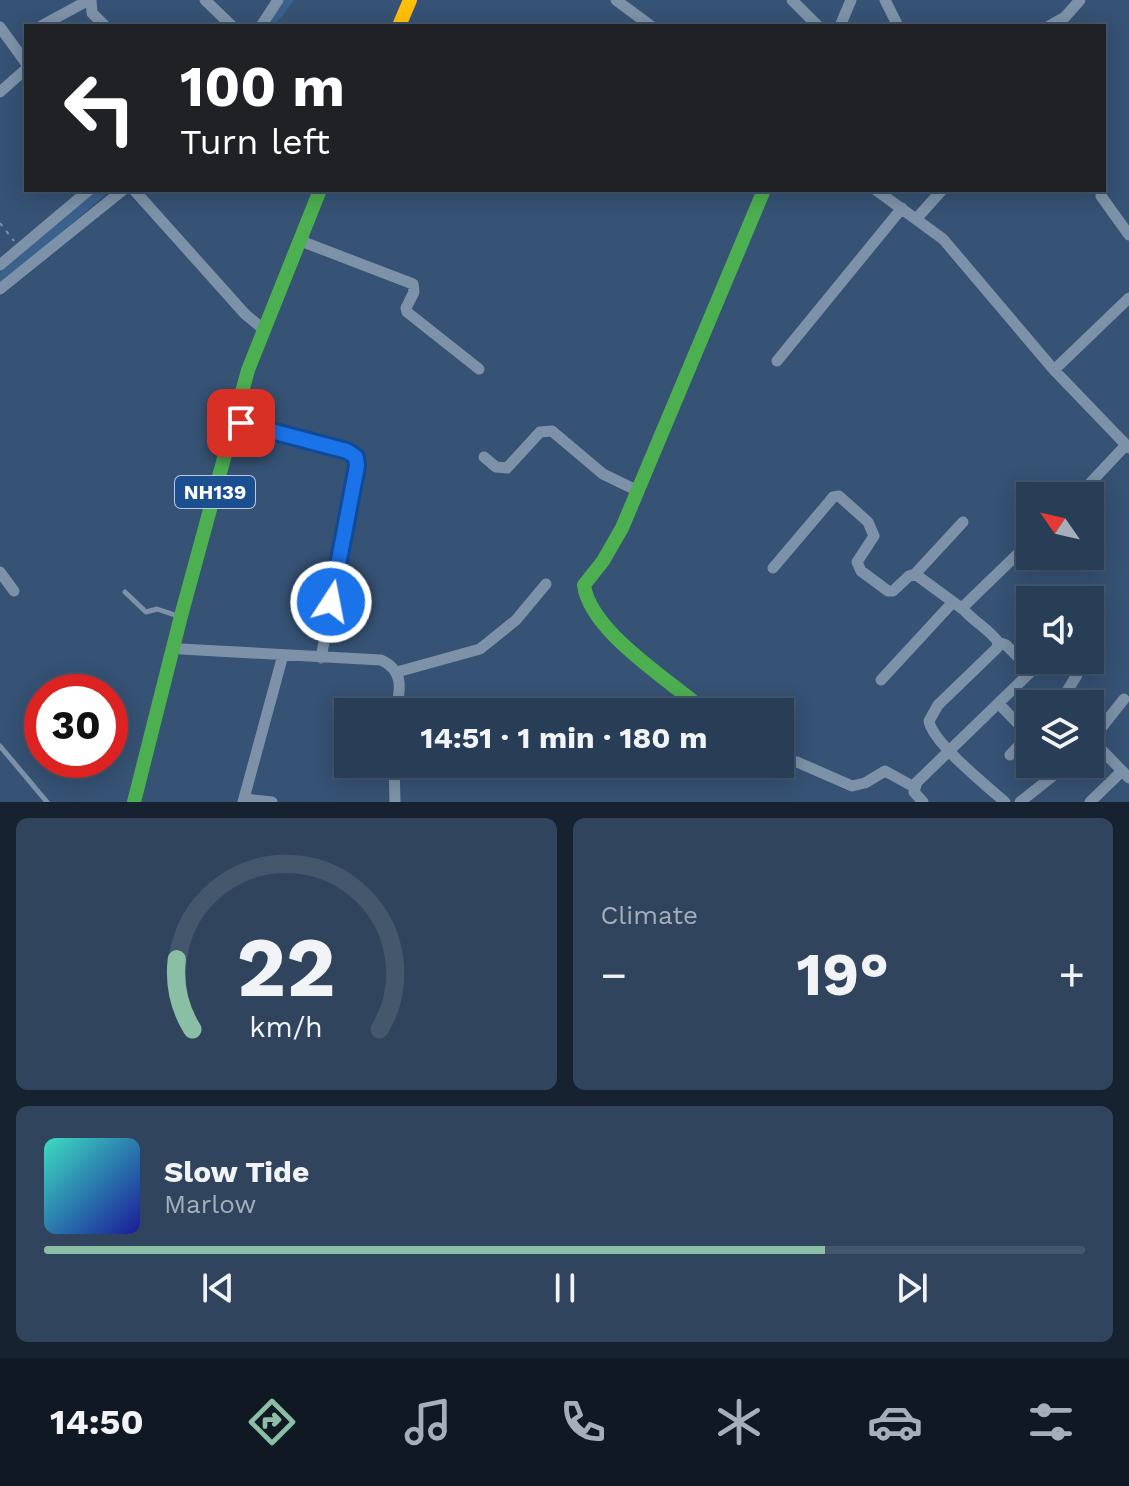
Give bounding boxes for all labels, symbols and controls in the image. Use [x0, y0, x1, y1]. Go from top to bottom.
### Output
text: 100 m [180, 54, 345, 120]
icon: left [48, 56, 152, 160]
text: Turn left [180, 121, 330, 163]
pin [207, 389, 275, 457]
icon: arrive [219, 401, 263, 445]
road number: NH139 [175, 476, 255, 508]
north arrow [1016, 482, 1104, 570]
map controls [1016, 482, 1104, 778]
position arrow [289, 560, 373, 644]
button: sound [1016, 586, 1104, 674]
speed limit sign: 30 [24, 674, 128, 778]
button: layers [1016, 690, 1104, 778]
text: 14:51 · 1 min · 180 m [420, 720, 708, 755]
text: Climate [601, 900, 698, 930]
text: 22 [237, 919, 336, 1016]
text: 19° [796, 939, 889, 1010]
text: − [601, 949, 627, 1001]
text: + [1058, 949, 1085, 1001]
text: km/h [249, 1010, 323, 1044]
text: Slow Tide [164, 1154, 309, 1189]
text: Marlow [164, 1189, 256, 1219]
icon: previous [196, 1266, 240, 1310]
icon: pause [543, 1266, 587, 1310]
icon: next [890, 1266, 934, 1310]
icon: directions [244, 1394, 300, 1450]
icon: music [400, 1394, 456, 1450]
icon: phone [555, 1394, 611, 1450]
icon: climate [711, 1394, 767, 1450]
icon: car [867, 1394, 923, 1450]
icon: filters [1023, 1394, 1079, 1450]
text: 14:50 [50, 1401, 144, 1443]

